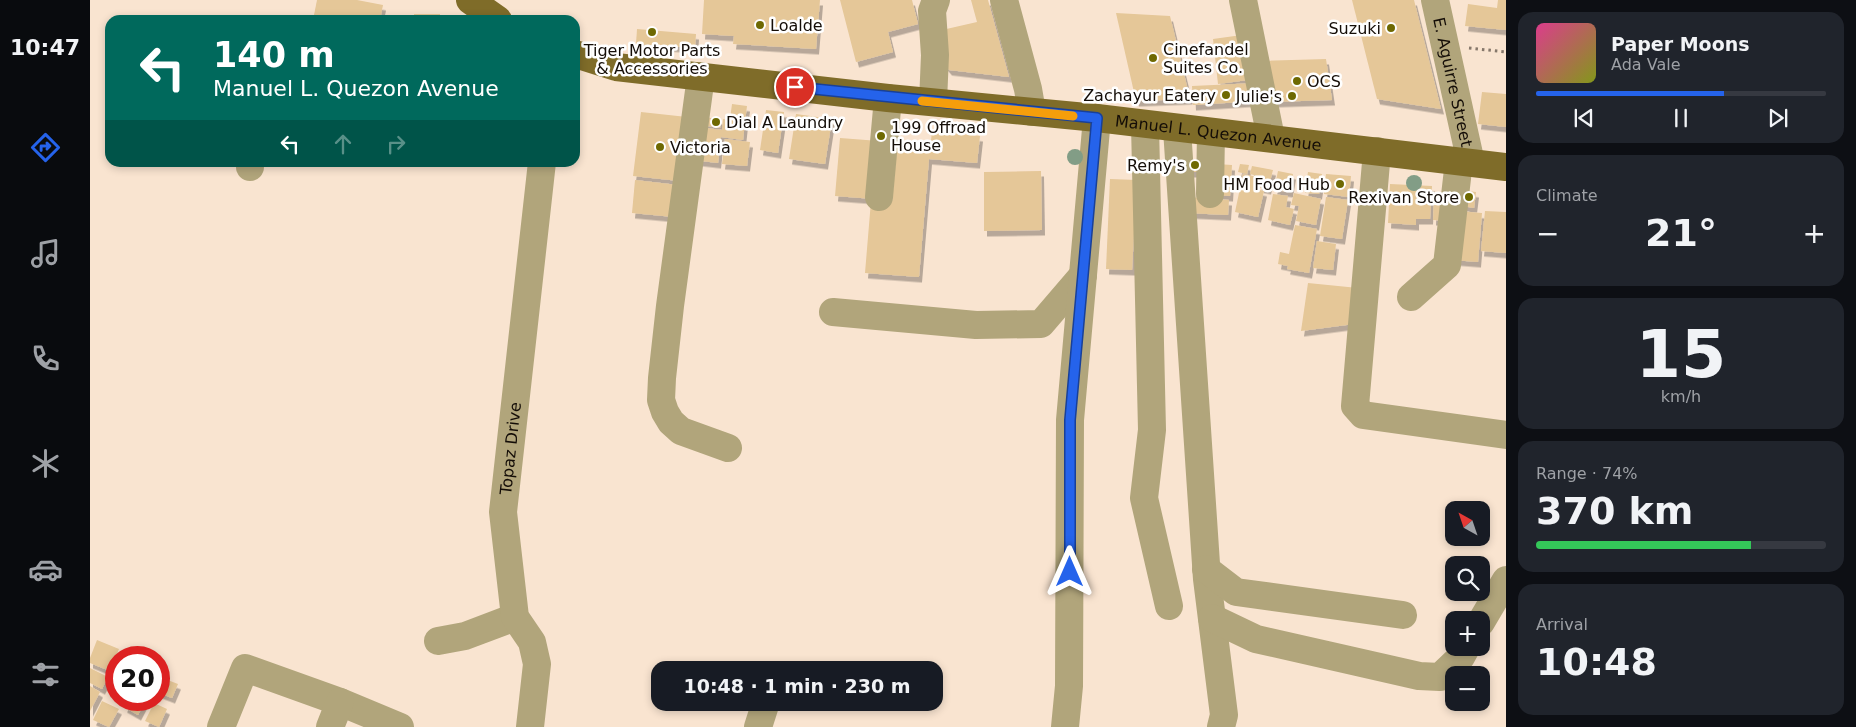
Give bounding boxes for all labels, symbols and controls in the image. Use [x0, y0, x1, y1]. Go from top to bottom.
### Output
street label: E. Aguirre Street [1430, 15, 1477, 149]
place label: Loalde [770, 16, 823, 35]
marker: Loalde [754, 19, 766, 31]
place label: Suzuki [1328, 19, 1381, 38]
marker: Suzuki [1385, 22, 1397, 34]
marker: Tiger Motor Parts & Accessories [646, 26, 658, 38]
text: Paper Moons [1611, 33, 1750, 55]
text: 10:47 [10, 35, 80, 60]
icon: left [130, 35, 195, 100]
text: 140 m [213, 35, 335, 75]
place label: Cinefandel Suites Co. [1163, 40, 1249, 77]
place label: Tiger Motor Parts & Accessories [583, 41, 720, 78]
marker: Cinefandel Suites Co. [1147, 52, 1159, 64]
text: Ada Vale [1611, 55, 1681, 74]
pin [774, 66, 816, 108]
place label: OCS [1307, 72, 1341, 91]
icon: arrive [781, 73, 809, 101]
marker: OCS [1291, 75, 1303, 87]
text: Manuel L. Quezon Avenue [213, 76, 499, 101]
place label: Zachayur Eatery [1083, 86, 1216, 105]
place label: Julie's [1235, 87, 1282, 106]
marker: Zachayur Eatery [1220, 89, 1232, 101]
marker: Julie's [1286, 90, 1298, 102]
icon: previous [1570, 104, 1598, 132]
icon: pause [1667, 104, 1695, 132]
icon: next [1764, 104, 1792, 132]
street label: Manuel L. Quezon Avenue [1114, 111, 1323, 154]
place label: Dial A Laundry [726, 113, 843, 132]
marker: Dial A Laundry [710, 116, 722, 128]
place label: 199 Offroad House [891, 118, 986, 155]
icon: directions [28, 130, 63, 165]
icon: left [276, 130, 304, 158]
icon: ahead [329, 130, 357, 158]
icon: right [382, 130, 410, 158]
marker: 199 Offroad House [875, 130, 887, 142]
place label: Victoria [670, 138, 731, 157]
marker: Victoria [654, 141, 666, 153]
place label: Remy's [1127, 156, 1185, 175]
marker: Remy's [1189, 159, 1201, 171]
place label: HM Food Hub [1223, 175, 1330, 194]
marker: HM Food Hub [1334, 178, 1346, 190]
text: Climate [1536, 186, 1598, 205]
place label: Rexivan Store [1348, 188, 1459, 207]
marker: Rexivan Store [1463, 191, 1475, 203]
text: 21° [1645, 211, 1717, 255]
text: − [1536, 217, 1559, 250]
text: + [1803, 217, 1826, 250]
icon: music [28, 236, 63, 271]
text: 15 [1636, 317, 1726, 392]
icon: phone [28, 341, 63, 376]
text: km/h [1661, 387, 1701, 406]
street label: Topaz Drive [495, 401, 525, 497]
icon: climate [28, 446, 63, 481]
text: Range · 74% [1536, 464, 1638, 483]
text: 370 km [1536, 489, 1693, 533]
north arrow [1445, 501, 1490, 546]
map controls [1445, 501, 1490, 711]
position arrow [1043, 545, 1095, 597]
icon: car [28, 552, 63, 587]
button: search [1445, 556, 1490, 601]
button: + [1445, 611, 1490, 656]
text: Arrival [1536, 615, 1588, 634]
text: 10:48 [1536, 640, 1657, 684]
speed limit sign: 20 [105, 646, 170, 711]
icon: filters [28, 657, 63, 692]
button: − [1445, 666, 1490, 711]
text: 10:48 · 1 min · 230 m [683, 675, 911, 697]

